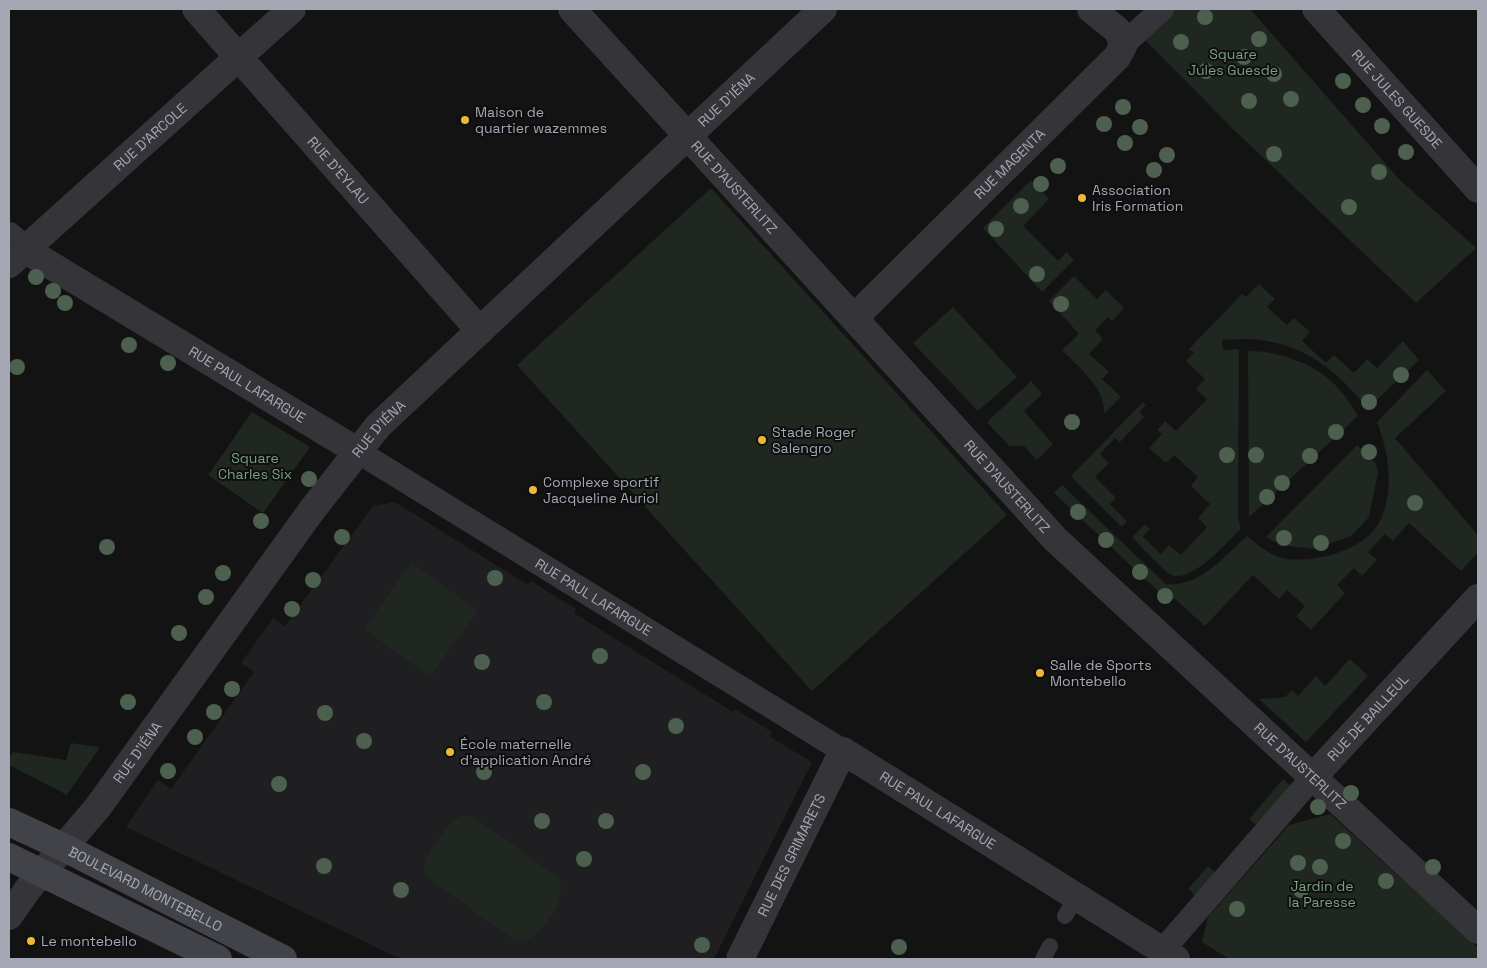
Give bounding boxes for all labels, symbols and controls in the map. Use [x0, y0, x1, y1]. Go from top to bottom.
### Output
park label: Square Jules Guesde [1188, 45, 1278, 79]
street label: RUE JULES GUESDE [1348, 46, 1446, 152]
street label: RUE D'IÉNA [694, 68, 759, 131]
street label: RUE D'ARCOLE [110, 99, 191, 175]
place label: Maison de quartier wazemmes [475, 103, 607, 137]
marker: Maison de quartier wazemmes [459, 114, 471, 126]
street label: RUE MAGENTA [970, 124, 1049, 203]
street label: RUE D'EYLAU [304, 133, 373, 208]
street label: RUE D'AUSTERLITZ [687, 137, 781, 237]
place label: Association Iris Formation [1092, 181, 1183, 215]
marker: Association Iris Formation [1076, 192, 1088, 204]
street label: RUE PAUL LAFARGUE [185, 342, 309, 427]
street label: RUE D'IÉNA [348, 396, 409, 461]
place label: Stade Roger Salengro [772, 423, 856, 457]
marker: Stade Roger Salengro [756, 434, 768, 446]
street label: RUE D'AUSTERLITZ [960, 436, 1054, 537]
park label: Square Charles Six [218, 449, 292, 483]
place label: Complexe sportif Jacqueline Auriol [543, 473, 659, 507]
marker: Complexe sportif Jacqueline Auriol [527, 484, 539, 496]
street label: RUE PAUL LAFARGUE [532, 554, 655, 640]
place label: Salle de Sports Montebello [1050, 656, 1152, 690]
marker: Salle de Sports Montebello [1034, 667, 1046, 679]
street label: RUE DE BAILLEUL [1323, 670, 1413, 765]
street label: RUE D'IÉNA [109, 718, 166, 787]
street label: RUE D'AUSTERLITZ [1250, 718, 1350, 813]
place label: École maternelle d'application André [460, 735, 591, 769]
marker: École maternelle d'application André [444, 746, 456, 758]
street label: RUE PAUL LAFARGUE [876, 767, 999, 853]
street label: RUE DES GRIMARETS [753, 791, 829, 919]
street label: BOULEVARD MONTEBELLO [65, 842, 225, 936]
park label: Jardin de la Paresse [1288, 877, 1356, 911]
place label: Le montebello [41, 932, 137, 950]
marker: Le montebello [25, 935, 37, 947]

